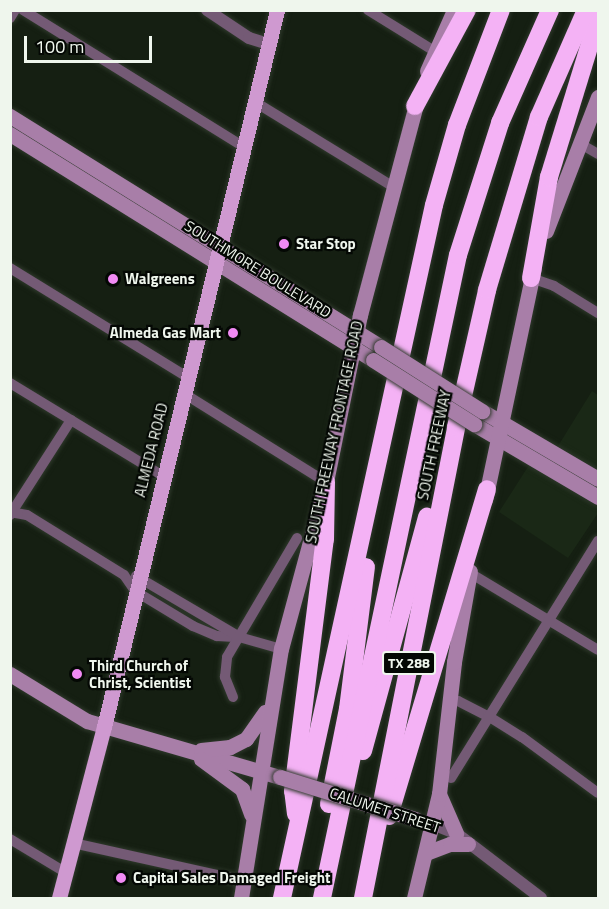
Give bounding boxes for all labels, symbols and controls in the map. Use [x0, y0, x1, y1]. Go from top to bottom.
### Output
scale bar [27, 24, 154, 62]
text: 100 m [35, 33, 84, 60]
street label: SOUTHMORE BOULEVARD [181, 216, 335, 322]
place label: Star Stop [296, 235, 356, 253]
marker: Star Stop [277, 237, 291, 251]
place label: Walgreens [125, 270, 195, 288]
marker: Walgreens [106, 272, 120, 286]
street label: SOUTH FREEWAY FRONTAGE ROAD [302, 319, 366, 545]
place label: Almeda Gas Mart [110, 324, 221, 342]
marker: Almeda Gas Mart [226, 326, 240, 340]
street label: SOUTH FREEWAY [414, 388, 454, 502]
street label: ALMEDA ROAD [131, 401, 171, 499]
road number: TX 288 [382, 652, 436, 674]
place label: Third Church of Christ, Scientist [89, 656, 191, 691]
marker: Third Church of Christ, Scientist [70, 667, 84, 681]
street label: CALUMET STREET [327, 784, 443, 836]
place label: Capital Sales Damaged Freight [133, 869, 330, 887]
marker: Capital Sales Damaged Freight [114, 871, 128, 885]

